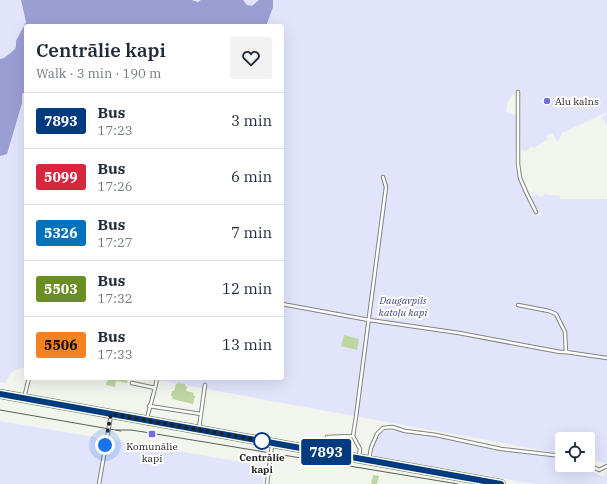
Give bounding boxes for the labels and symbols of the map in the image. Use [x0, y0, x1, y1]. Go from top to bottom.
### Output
place label: Alu kalns [555, 95, 599, 108]
marker: Alu kalns [542, 96, 552, 106]
park label: Daugavpils katoļu kapi [378, 294, 427, 319]
marker: Komunālie kapi [147, 429, 157, 439]
marker: Centrālie kapi [253, 432, 271, 450]
your location [95, 435, 115, 455]
line badge: 7893 [298, 439, 354, 465]
place label: Komunālie kapi [126, 440, 178, 465]
place label: Centrālie kapi [239, 451, 285, 476]

